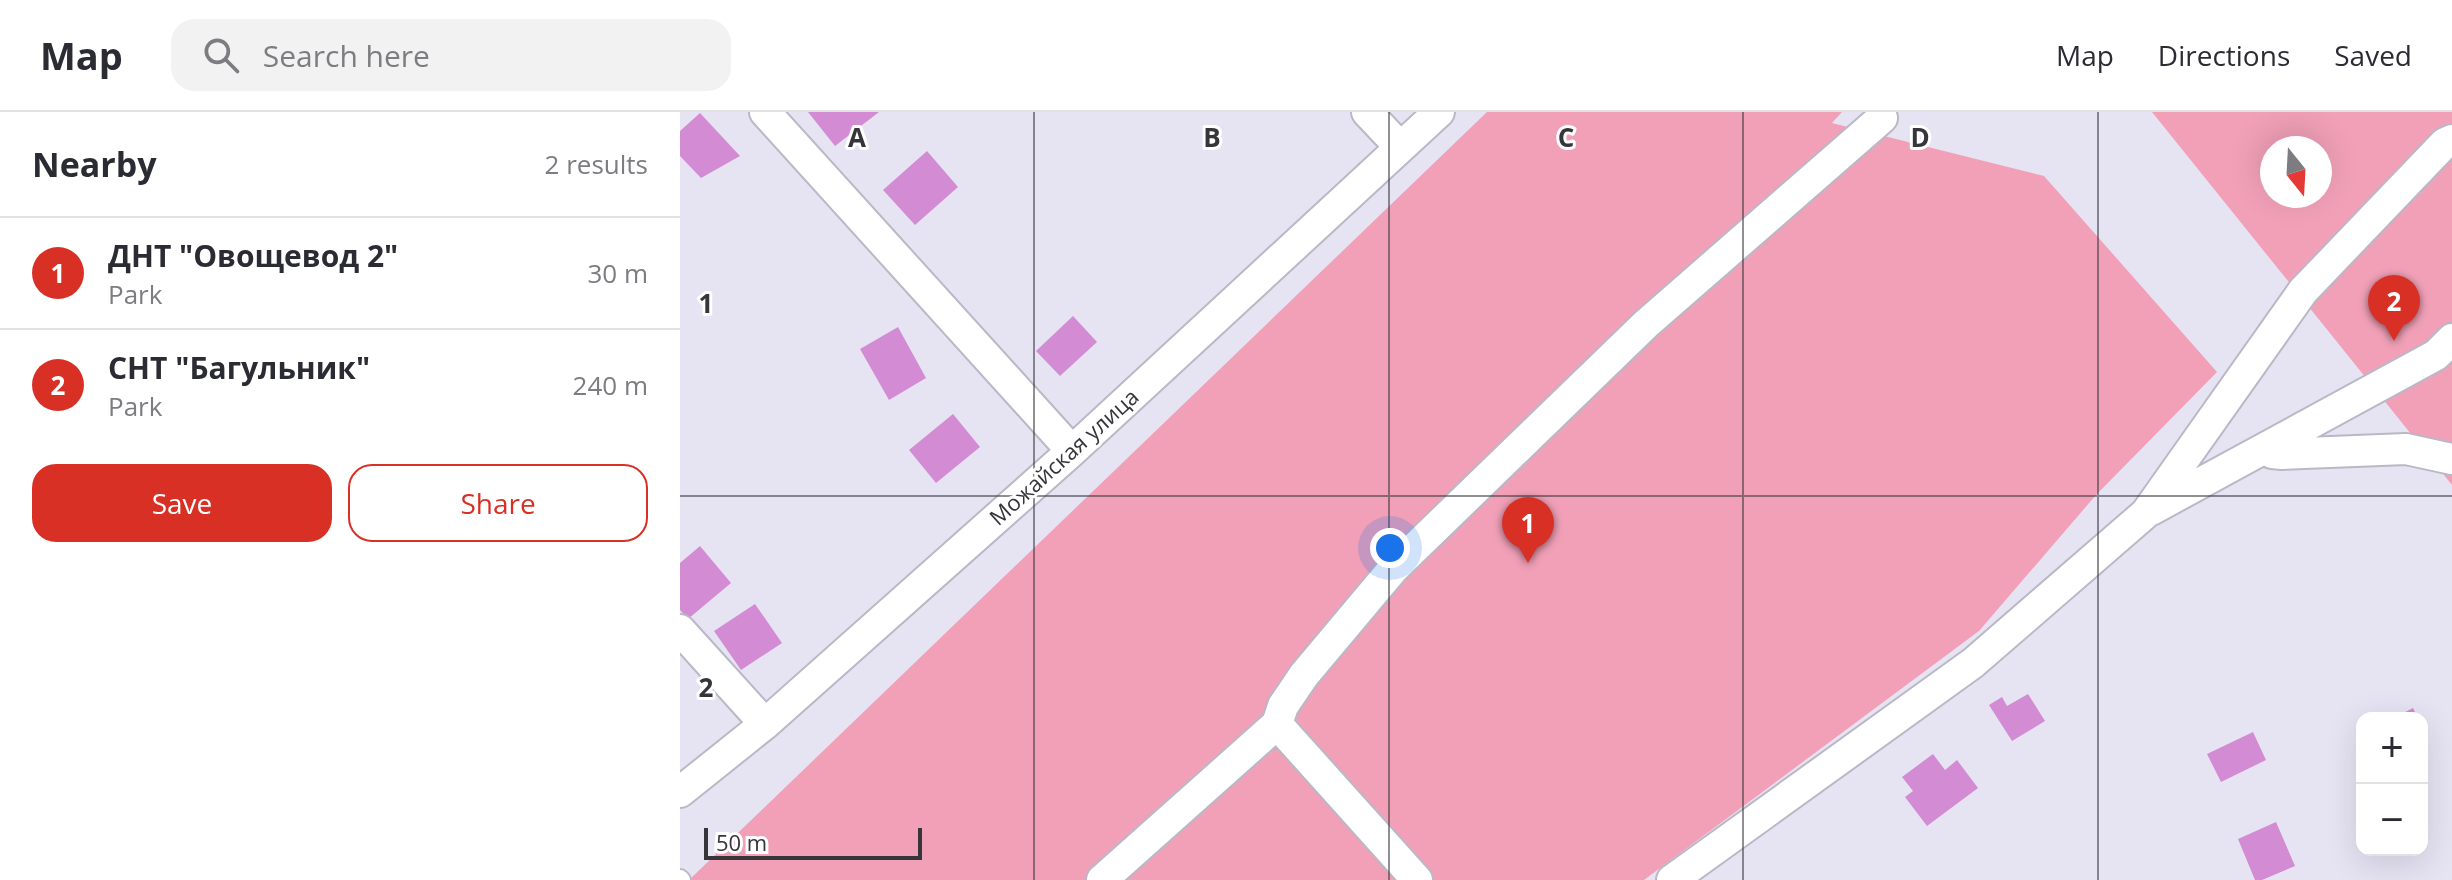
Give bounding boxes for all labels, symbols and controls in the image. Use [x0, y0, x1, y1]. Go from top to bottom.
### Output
search box [171, 19, 731, 91]
text: Map [40, 29, 123, 81]
icon: search [199, 33, 243, 77]
text: Search here [263, 35, 430, 76]
text: Map [2056, 36, 2114, 74]
text: Directions [2158, 36, 2290, 74]
text: Saved [2334, 36, 2412, 74]
text: A [848, 119, 866, 155]
text: B [1203, 119, 1221, 155]
text: C [1558, 119, 1574, 155]
text: D [1910, 119, 1930, 155]
north arrow [2260, 136, 2332, 208]
text: Nearby [32, 141, 157, 187]
text: 2 results [545, 146, 648, 182]
text: ДНТ "Овощевод 2" [108, 235, 398, 276]
text: 1 [51, 255, 65, 291]
text: 30 m [587, 255, 648, 291]
pin: 2 [2368, 275, 2420, 341]
text: Park [108, 276, 162, 312]
text: 1 [699, 285, 713, 321]
text: СНТ "Багульник" [108, 347, 370, 388]
text: 2 [51, 367, 65, 403]
text: 240 m [573, 367, 648, 403]
street label: Можайская улица [982, 381, 1144, 531]
text: Park [108, 388, 162, 424]
button: Save [32, 464, 332, 542]
button: Share [348, 464, 648, 542]
pin: 1 [1502, 497, 1554, 563]
your location [1370, 528, 1410, 568]
text: 2 [699, 669, 714, 705]
map controls [2356, 712, 2428, 856]
button: + [2356, 712, 2428, 784]
button: − [2356, 784, 2428, 856]
scale bar [704, 824, 922, 860]
text: 50 m [716, 827, 767, 857]

